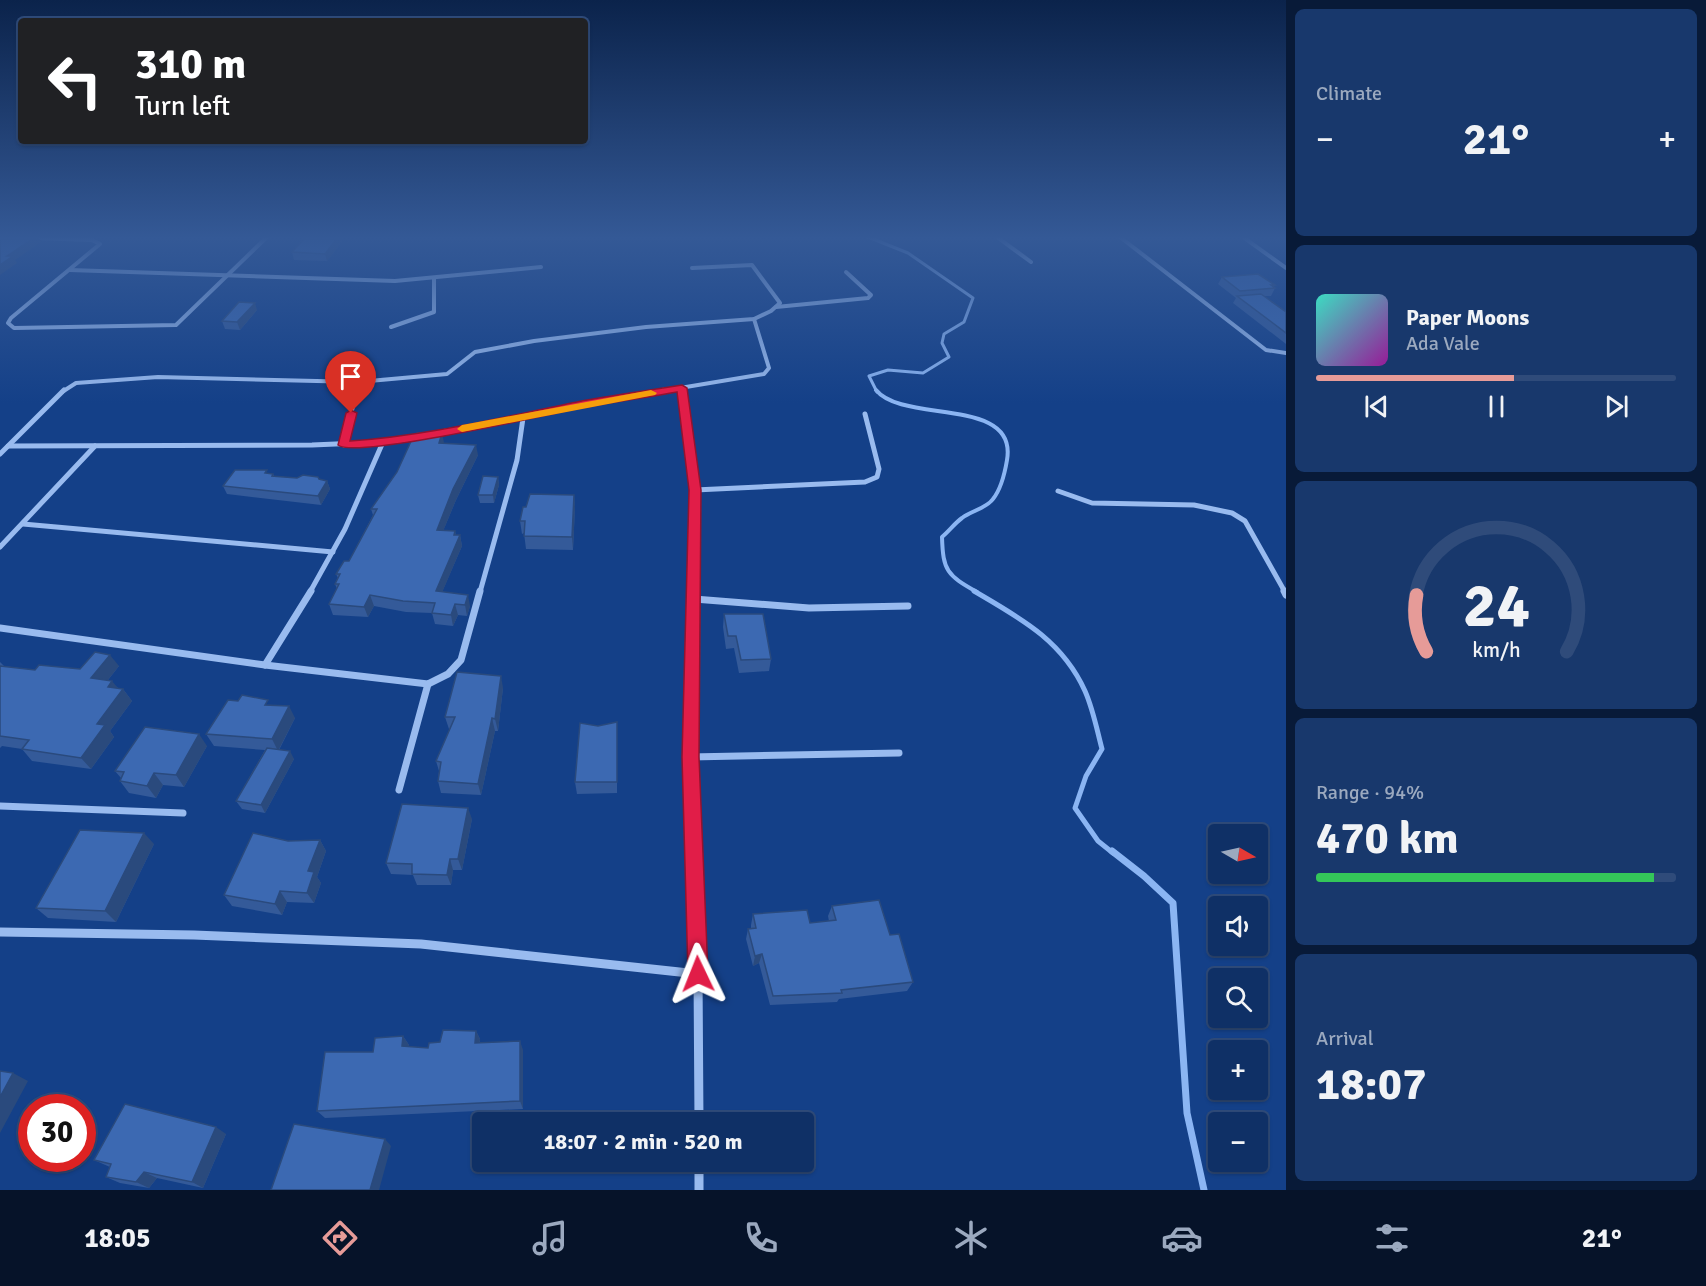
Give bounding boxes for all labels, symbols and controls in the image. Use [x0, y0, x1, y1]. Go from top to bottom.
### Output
text: 310 m [135, 39, 246, 90]
icon: left [36, 42, 114, 120]
text: Climate [1316, 81, 1382, 106]
text: Turn left [135, 90, 230, 123]
text: 21° [1463, 112, 1529, 167]
text: − [1316, 119, 1334, 160]
text: + [1658, 119, 1676, 160]
text: Paper Moons [1406, 304, 1529, 331]
text: Ada Vale [1406, 331, 1480, 356]
pin [325, 351, 376, 413]
icon: arrive [334, 360, 367, 393]
icon: previous [1360, 390, 1393, 423]
icon: pause [1480, 390, 1513, 423]
icon: next [1600, 390, 1633, 423]
text: 24 [1462, 567, 1530, 644]
text: km/h [1472, 637, 1520, 663]
text: Range · 94% [1316, 780, 1424, 805]
text: 470 km [1316, 811, 1459, 866]
north arrow [1208, 824, 1268, 884]
map controls [1208, 824, 1268, 1172]
button: sound [1208, 896, 1268, 956]
position arrow [666, 942, 730, 1006]
button: search [1208, 968, 1268, 1028]
text: Arrival [1316, 1026, 1374, 1051]
button: + [1208, 1040, 1268, 1100]
text: 18:07 [1316, 1057, 1426, 1112]
speed limit sign: 30 [18, 1094, 96, 1172]
button: − [1208, 1112, 1268, 1172]
text: 18:07 · 2 min · 520 m [543, 1128, 743, 1155]
icon: directions [319, 1217, 361, 1259]
icon: music [529, 1217, 571, 1259]
icon: phone [740, 1217, 782, 1259]
icon: climate [950, 1217, 992, 1259]
icon: car [1161, 1217, 1203, 1259]
icon: filters [1371, 1217, 1413, 1259]
text: 18:05 [84, 1222, 151, 1255]
text: 21° [1582, 1222, 1622, 1255]

